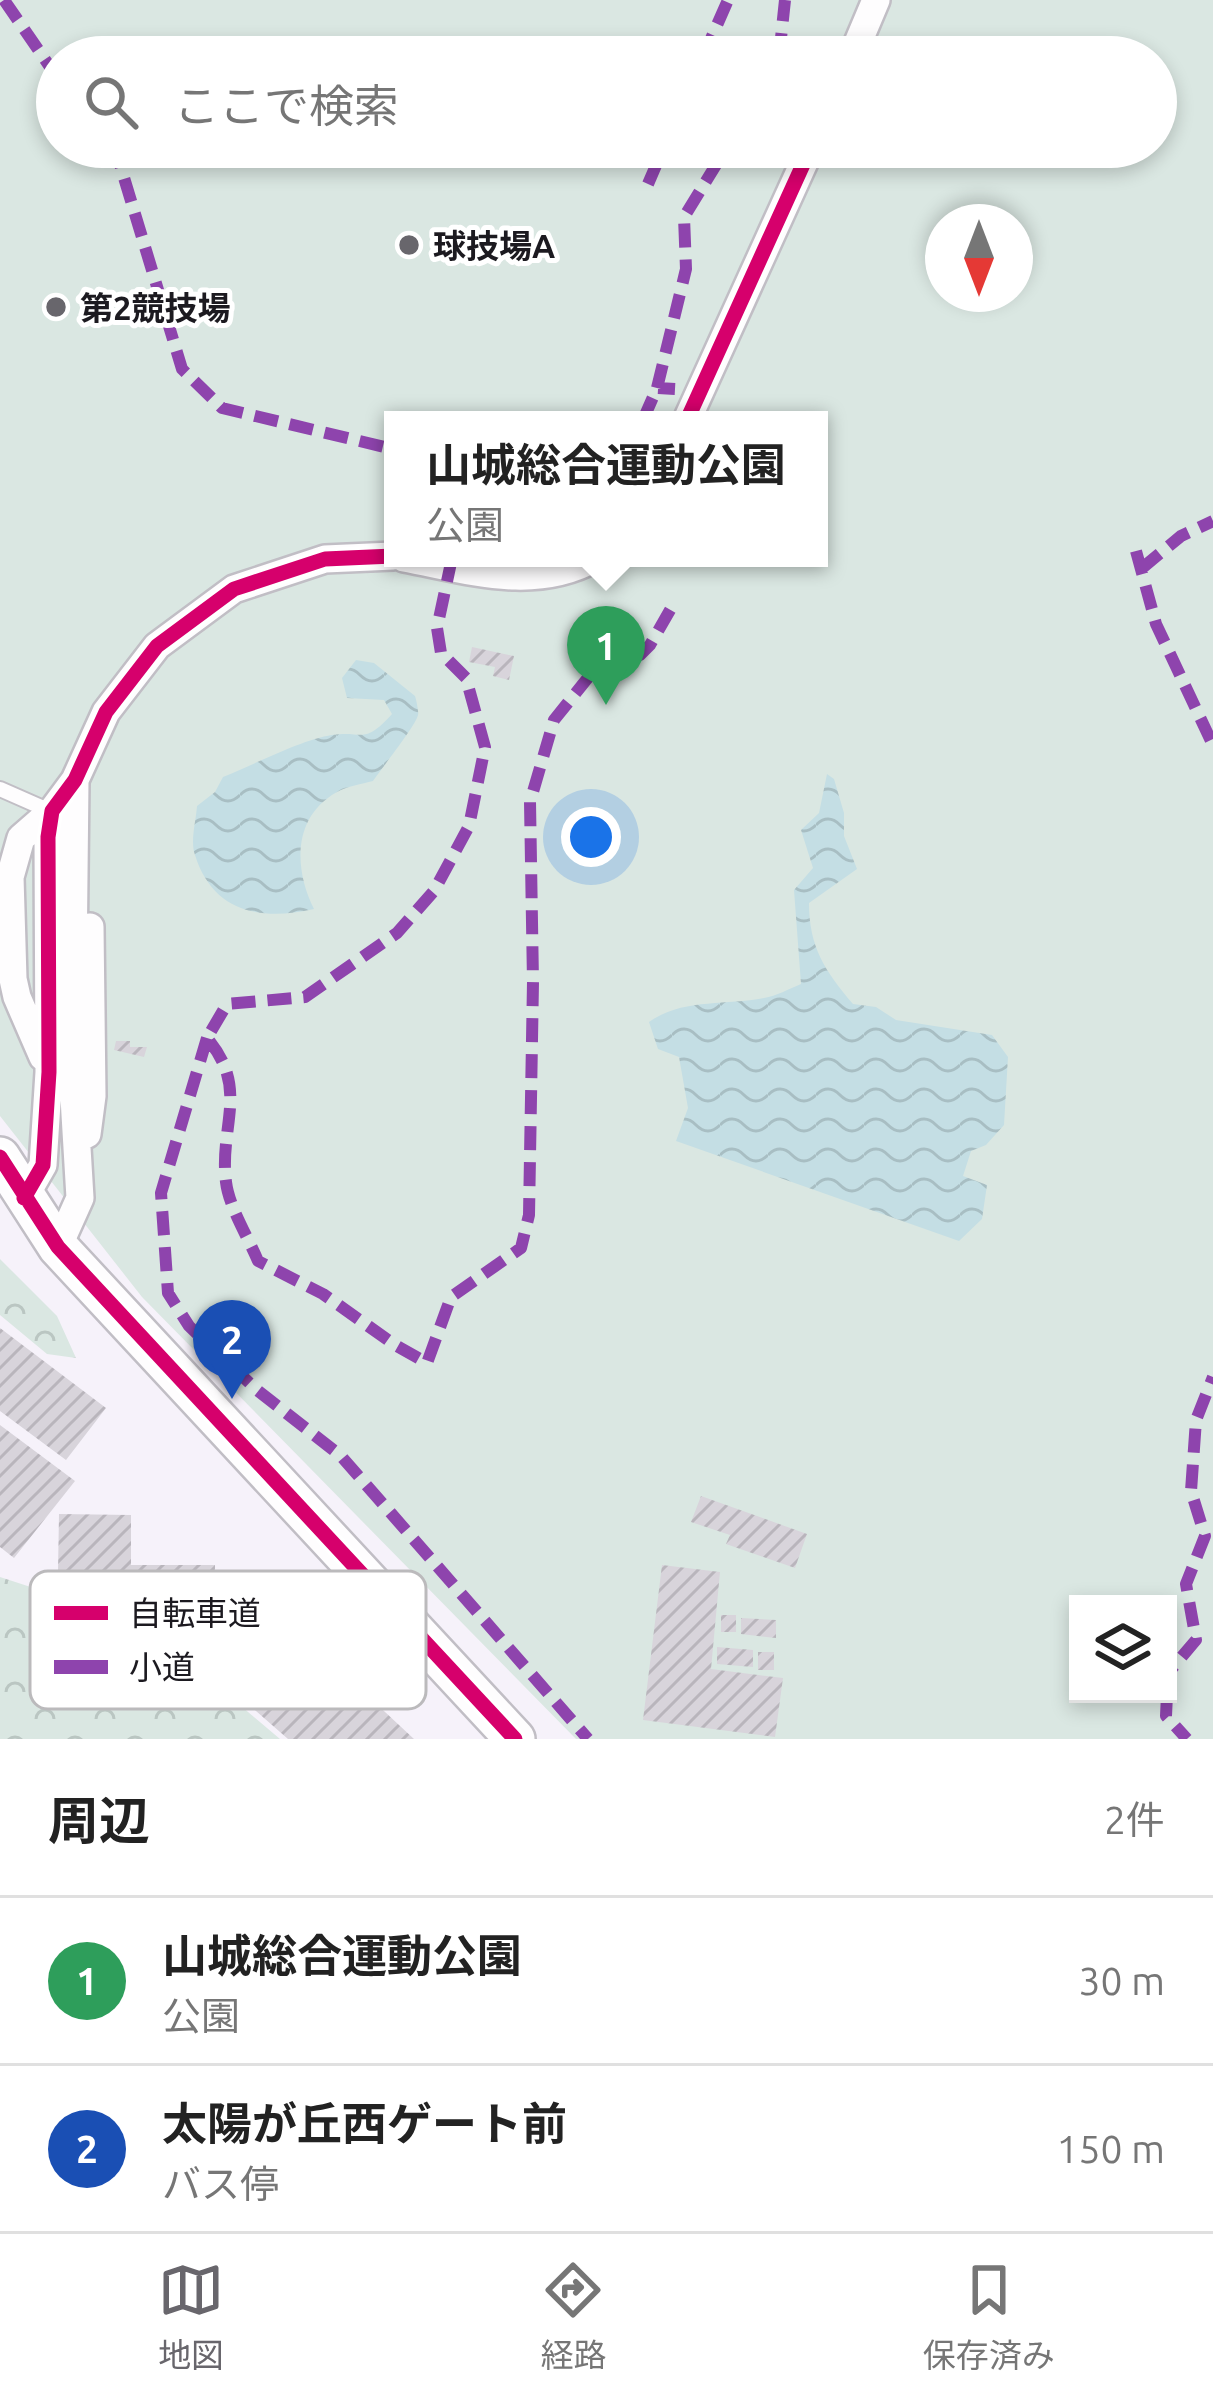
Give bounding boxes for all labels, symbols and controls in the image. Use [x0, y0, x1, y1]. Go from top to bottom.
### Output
search box [36, 36, 1177, 168]
icon: search [78, 69, 144, 135]
text: ここで検索 [174, 80, 399, 131]
north arrow [925, 204, 1033, 312]
place label: 球技場A [433, 227, 555, 264]
marker: 球技場A [396, 232, 422, 258]
place label: 第2競技場 [80, 289, 231, 326]
marker: 第2競技場 [43, 294, 69, 320]
popup [384, 411, 828, 567]
text: 山城総合運動公園 [426, 439, 786, 490]
text: 公園 [426, 503, 504, 546]
pin: 1 [567, 606, 645, 705]
your location [561, 807, 621, 867]
pin: 2 [193, 1300, 271, 1399]
legend [30, 1571, 426, 1709]
text: 自転車道 [129, 1594, 261, 1631]
map controls [1069, 1595, 1177, 1703]
button: layers [1069, 1595, 1177, 1703]
text: 小道 [129, 1648, 195, 1685]
text: 周辺 [48, 1791, 150, 1849]
text: 2件 [1104, 1798, 1165, 1841]
text: 山城総合運動公園 [162, 1930, 522, 1981]
text: 1 [76, 1959, 98, 2002]
text: 30 m [1078, 1959, 1165, 2002]
text: 公園 [162, 1994, 240, 2037]
text: 太陽が丘西ゲート前 [162, 2098, 567, 2149]
text: 2 [76, 2127, 98, 2170]
text: 150 m [1056, 2127, 1165, 2170]
text: バス停 [162, 2162, 279, 2205]
tab: 地図 [158, 2257, 224, 2377]
tab: 経路 [540, 2257, 606, 2377]
tab: 保存済み [923, 2257, 1055, 2377]

